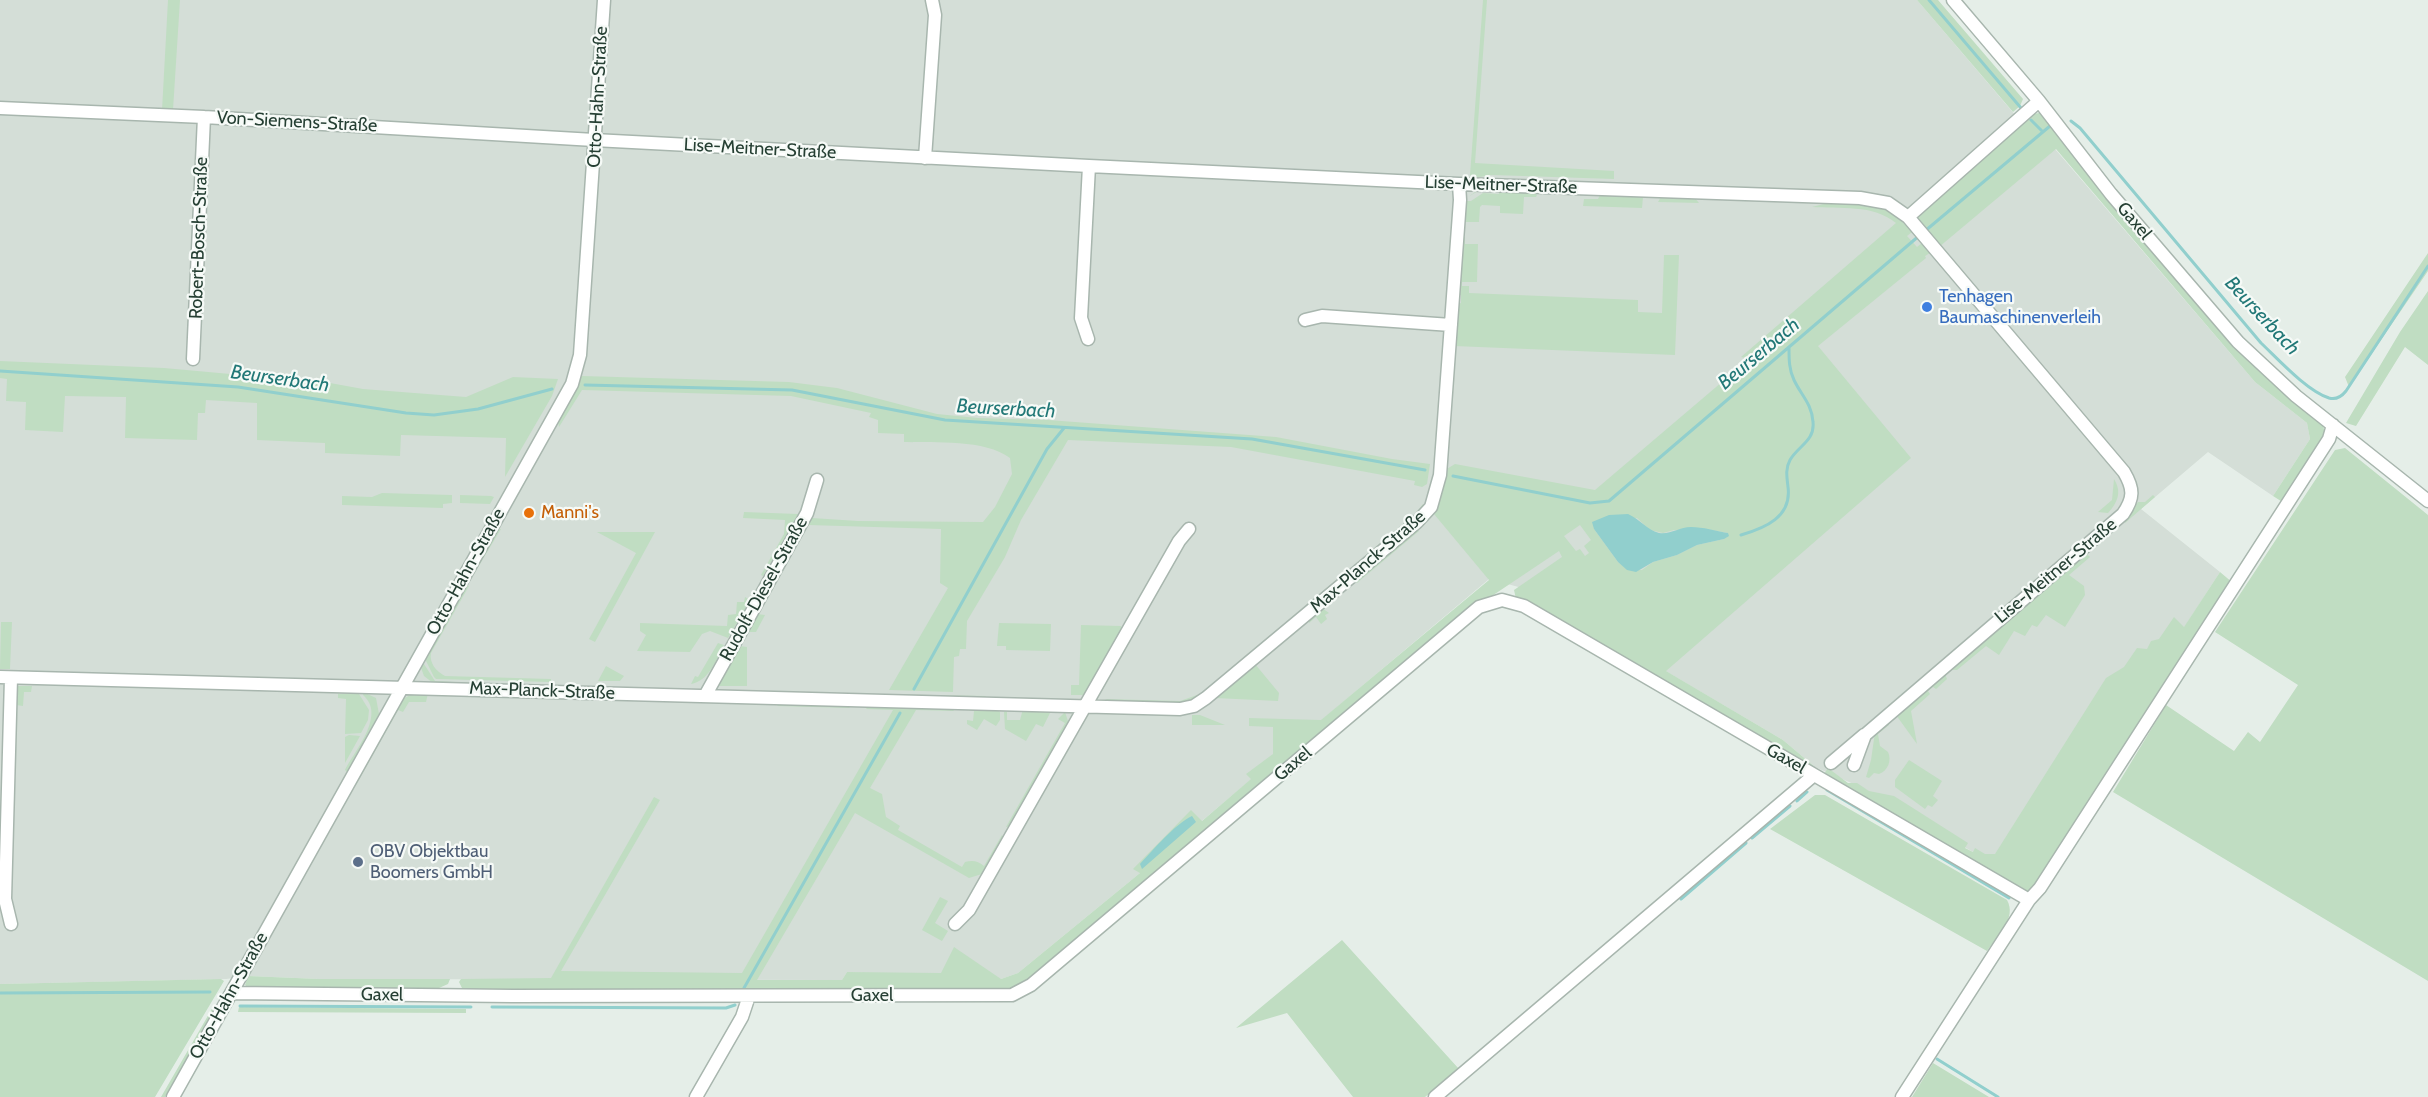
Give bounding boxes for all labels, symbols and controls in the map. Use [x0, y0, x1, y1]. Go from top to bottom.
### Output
street label: Otto-Hahn-Straße [584, 26, 612, 168]
street label: Von-Siemens-Straße [216, 107, 378, 137]
street label: Lise-Meitner-Straße [683, 134, 837, 164]
street label: Robert-Bosch-Straße [185, 156, 213, 320]
street label: Lise-Meitner-Straße [1424, 172, 1578, 198]
street label: Gaxel [2112, 198, 2156, 244]
water label: Beurserbach [2219, 272, 2305, 360]
place label: Tenhagen Baumaschinenverleih [1939, 286, 2101, 328]
marker: Tenhagen Baumaschinenverleih [1920, 300, 1934, 314]
water label: Beurserbach [1713, 313, 1805, 395]
water label: Beurserbach [229, 360, 331, 398]
water label: Beurserbach [956, 394, 1056, 424]
place label: Manni's [541, 502, 599, 524]
street label: Otto-Hahn-Straße [422, 505, 510, 639]
marker: Manni's [522, 506, 536, 520]
street label: Max-Planck-Straße [1306, 506, 1430, 618]
street label: Rudolf-Diesel-Straße [715, 513, 813, 665]
street label: Lise-Meitner-Straße [1991, 514, 2121, 628]
street label: Max-Planck-Straße [469, 678, 615, 704]
street label: Gaxel [1762, 739, 1810, 779]
street label: Gaxel [1270, 742, 1316, 786]
place label: OBV Objektbau Boomers GmbH [370, 841, 493, 884]
marker: OBV Objektbau Boomers GmbH [351, 855, 365, 869]
street label: Otto-Hahn-Straße [185, 929, 273, 1063]
street label: Gaxel [361, 984, 403, 1006]
street label: Gaxel [851, 985, 893, 1007]

